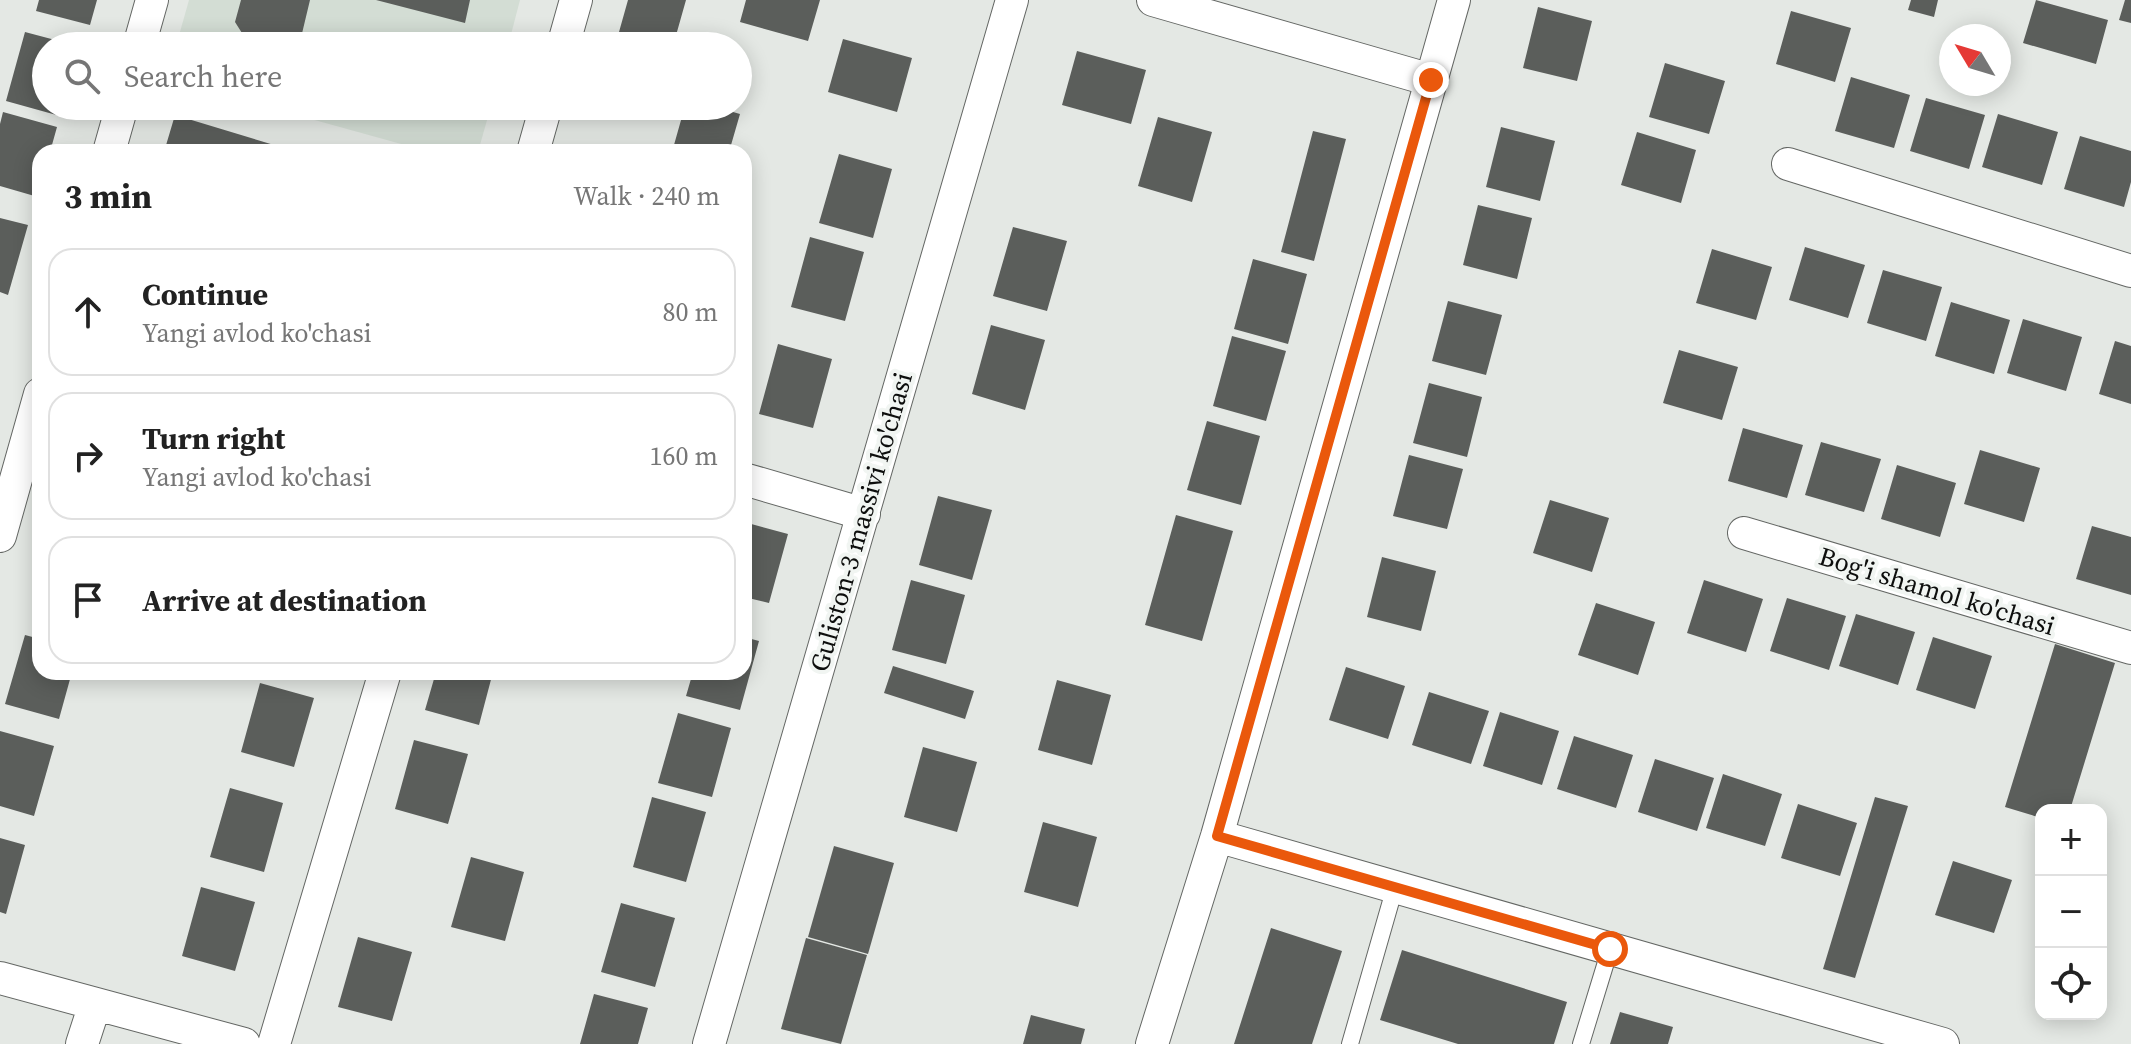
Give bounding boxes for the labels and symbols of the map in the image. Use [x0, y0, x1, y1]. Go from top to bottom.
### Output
north arrow [1939, 24, 2011, 96]
route end [1413, 62, 1449, 98]
street label: Guliston-3 massivi ko'chasi [801, 368, 921, 676]
street label: Bog'i shamol ko'chasi [1815, 538, 2059, 644]
route start [1592, 931, 1628, 967]

